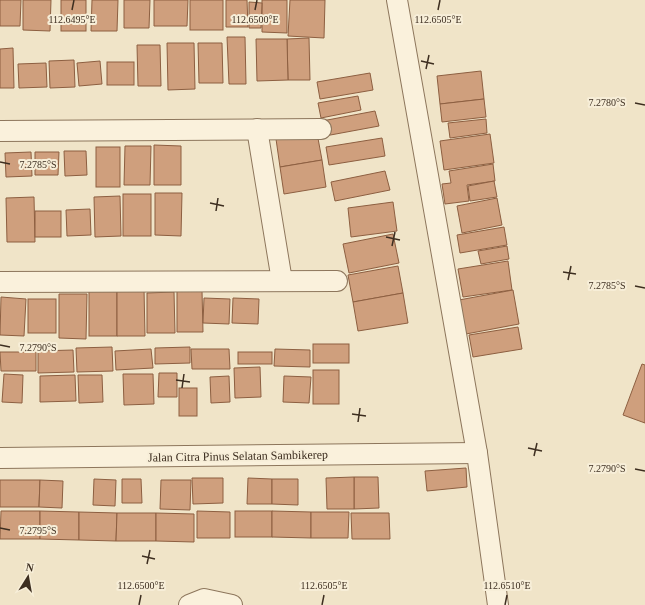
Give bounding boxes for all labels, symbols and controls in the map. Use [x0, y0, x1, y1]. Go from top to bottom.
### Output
text: 112.6495°E [48, 14, 96, 25]
text: 112.6500°E [231, 14, 279, 25]
text: 112.6505°E [414, 14, 462, 25]
text: 7.2780°S [588, 97, 626, 108]
text: 7.2785°S [19, 159, 57, 170]
text: 7.2785°S [588, 280, 626, 291]
text: 7.2790°S [19, 342, 57, 353]
street label: Jalan Citra Pinus Selatan Sambikerep [148, 447, 328, 465]
text: 7.2790°S [588, 463, 626, 474]
text: 7.2795°S [19, 525, 57, 536]
north arrow [8, 557, 48, 597]
text: N [25, 561, 35, 574]
text: 112.6500°E [117, 580, 165, 591]
text: 112.6505°E [300, 580, 348, 591]
text: 112.6510°E [483, 580, 531, 591]

